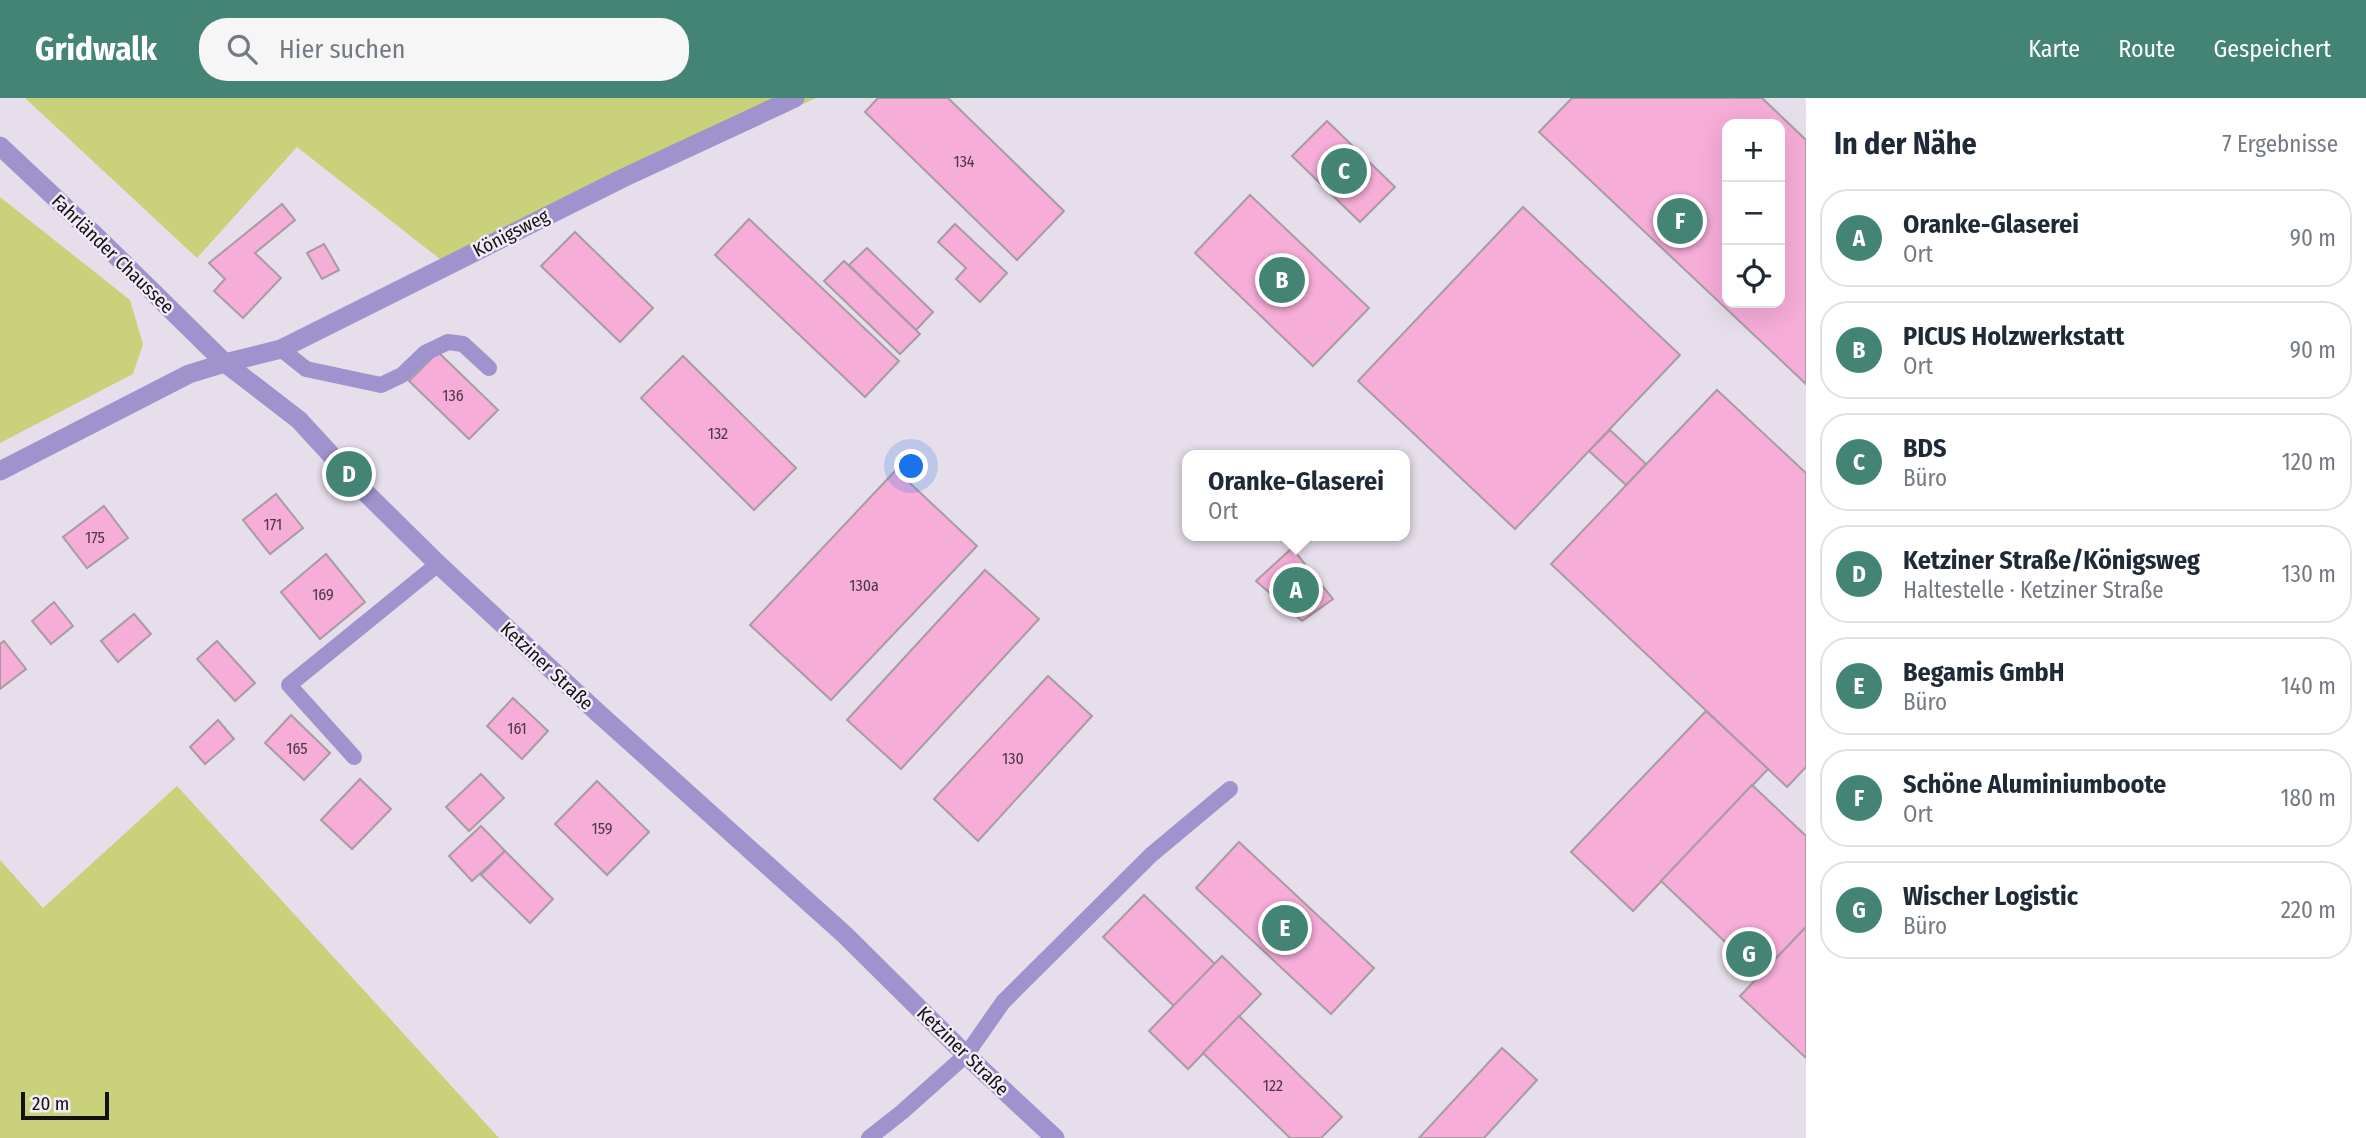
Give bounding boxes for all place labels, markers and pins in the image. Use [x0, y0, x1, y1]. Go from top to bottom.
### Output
pin: C [1321, 145, 1367, 197]
pin: F [1657, 195, 1703, 247]
pin: B [1259, 254, 1305, 306]
pin: D [326, 448, 372, 500]
pin: A [1273, 564, 1319, 616]
pin: E [1262, 902, 1308, 954]
pin: G [1726, 928, 1772, 980]

